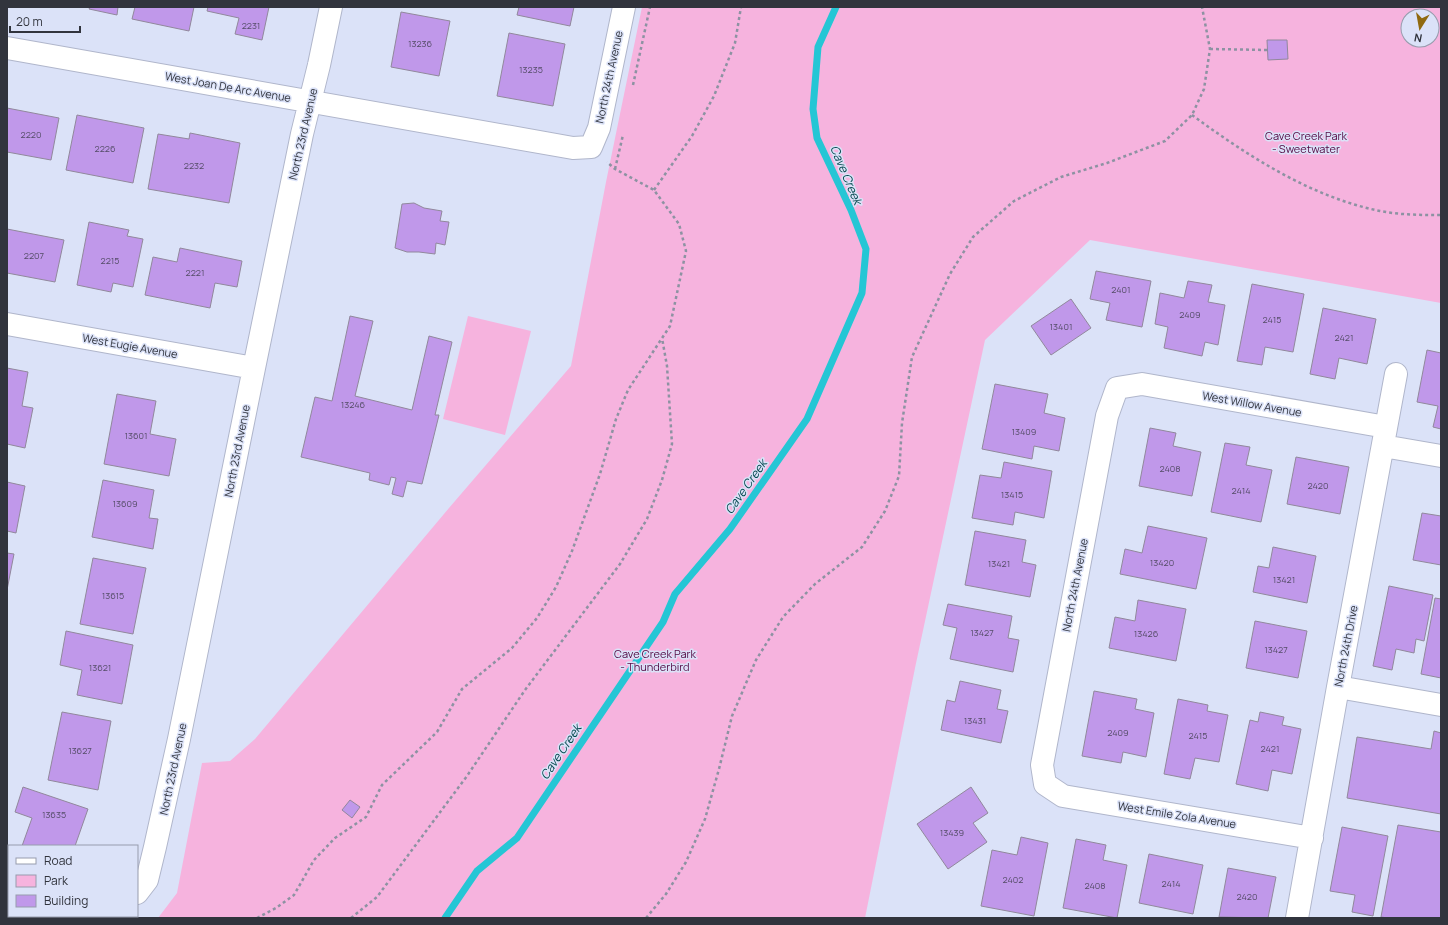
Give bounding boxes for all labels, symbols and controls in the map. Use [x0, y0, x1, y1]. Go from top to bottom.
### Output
scale bar [10, 8, 80, 34]
north arrow [1400, 8, 1440, 48]
text: 20 m [16, 13, 43, 30]
house number: 2231 [242, 19, 260, 32]
street label: North 24th Avenue [591, 29, 626, 125]
text: N [1413, 30, 1423, 46]
house number: 13236 [408, 37, 432, 50]
house number: 13235 [519, 63, 543, 76]
street label: West Joan De Arc Avenue [164, 68, 293, 105]
street label: North 23rd Avenue [285, 86, 320, 181]
house number: 2220 [21, 128, 41, 141]
park label: Cave Creek Park - Sweetwater [1265, 128, 1348, 156]
house number: 2226 [95, 142, 116, 155]
water label: Cave Creek [826, 142, 867, 209]
house number: 2232 [184, 159, 204, 172]
house number: 2207 [24, 249, 45, 262]
house number: 2215 [101, 254, 119, 267]
house number: 2221 [186, 266, 204, 279]
house number: 2401 [1111, 283, 1131, 296]
house number: 2409 [1179, 308, 1201, 321]
house number: 2415 [1263, 313, 1281, 326]
house number: 13401 [1050, 320, 1072, 333]
street label: West Eugie Avenue [81, 330, 180, 361]
house number: 2421 [1335, 331, 1353, 344]
street label: West Willow Avenue [1201, 387, 1304, 420]
house number: 13246 [341, 398, 366, 411]
street label: North 23rd Avenue [220, 403, 253, 498]
house number: 13409 [1012, 425, 1036, 438]
house number: 13601 [124, 429, 148, 442]
water label: Cave Creek [721, 454, 772, 517]
house number: 2408 [1160, 462, 1180, 475]
house number: 2420 [1308, 479, 1328, 492]
house number: 2414 [1231, 484, 1251, 497]
house number: 13415 [1001, 488, 1023, 501]
house number: 13609 [112, 497, 138, 510]
street label: North 24th Avenue [1058, 537, 1091, 633]
house number: 13420 [1150, 556, 1174, 569]
house number: 13421 [988, 557, 1010, 570]
house number: 13421 [1273, 573, 1295, 586]
house number: 13615 [102, 589, 124, 602]
street label: North 24th Drive [1330, 603, 1361, 688]
house number: 13427 [970, 626, 994, 639]
house number: 13426 [1134, 627, 1159, 640]
house number: 13427 [1264, 643, 1288, 656]
park label: Cave Creek Park - Thunderbird [614, 646, 697, 674]
house number: 13621 [89, 661, 111, 674]
house number: 13431 [964, 714, 986, 727]
water label: Cave Creek [536, 719, 586, 783]
street label: North 23rd Avenue [155, 721, 190, 816]
house number: 2409 [1107, 726, 1129, 739]
house number: 2415 [1189, 729, 1207, 742]
house number: 2421 [1261, 742, 1279, 755]
house number: 13627 [68, 744, 92, 757]
street label: West Emile Zola Avenue [1117, 798, 1238, 831]
house number: 13635 [42, 808, 66, 821]
house number: 13439 [940, 826, 964, 839]
legend [8, 845, 138, 917]
text: Road [44, 852, 72, 869]
text: Park [44, 872, 69, 889]
house number: 2402 [1003, 873, 1023, 886]
house number: 2414 [1161, 877, 1181, 890]
house number: 2408 [1085, 879, 1105, 892]
house number: 2420 [1237, 890, 1257, 903]
text: Building [44, 892, 88, 909]

